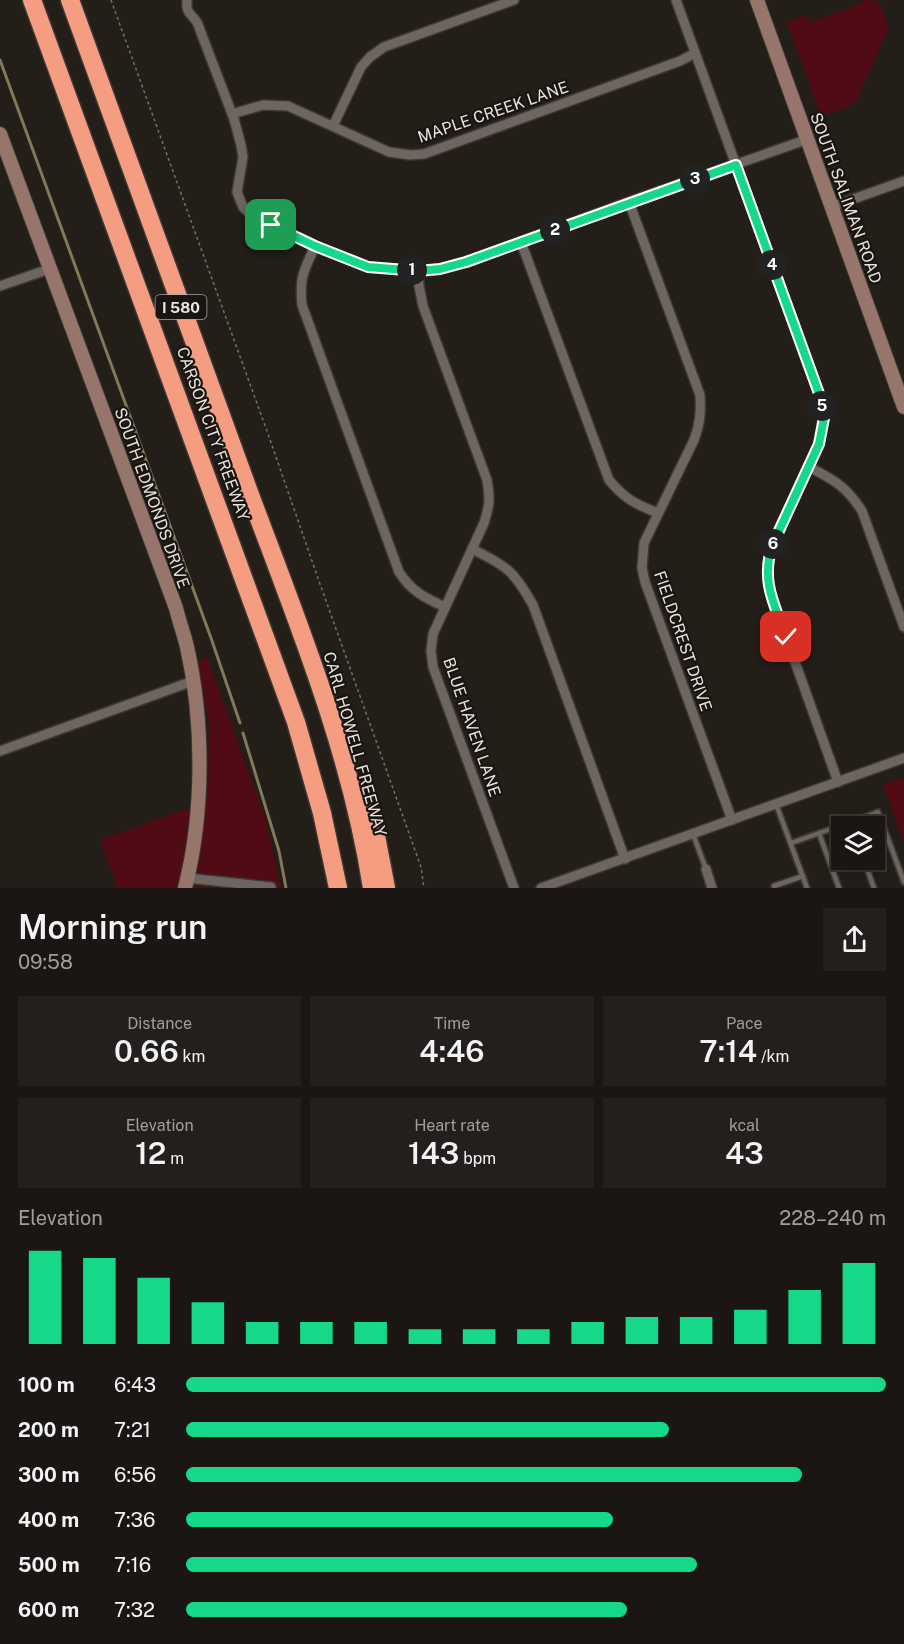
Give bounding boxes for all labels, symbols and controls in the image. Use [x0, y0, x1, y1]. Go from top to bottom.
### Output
street label: MAPLE CREEK LANE [415, 77, 571, 147]
street label: SOUTH SALIMAN ROAD [806, 110, 886, 286]
pin: 3 [680, 164, 710, 194]
text: 3 [690, 169, 700, 188]
pin [245, 199, 296, 250]
icon: arrive [254, 208, 287, 241]
pin: 2 [540, 215, 570, 245]
text: 2 [550, 220, 560, 239]
pin: 4 [757, 250, 787, 280]
pin: 1 [397, 255, 427, 285]
text: 4 [767, 255, 777, 274]
text: 1 [409, 260, 415, 279]
road number: I 580 [156, 295, 207, 319]
street label: CARSON CITY FREEWAY [173, 344, 253, 524]
pin: 5 [807, 391, 837, 421]
text: 5 [817, 396, 827, 415]
street label: SOUTH EDMONDS DRIVE [110, 405, 194, 591]
pin: 6 [758, 529, 788, 559]
text: 6 [768, 534, 778, 553]
street label: FIELDCREST DRIVE [650, 568, 716, 714]
pin [760, 611, 811, 662]
icon: check [769, 620, 802, 653]
street label: CARL HOWELL FREEWAY [320, 649, 391, 839]
street label: BLUE HAVEN LANE [439, 655, 505, 799]
map controls [831, 816, 885, 870]
button: layers [831, 816, 885, 870]
text: Morning run [18, 908, 207, 946]
button: share [823, 908, 886, 971]
text: 09:58 [18, 950, 73, 974]
text: Distance [127, 1014, 192, 1033]
text: Time [434, 1014, 470, 1033]
text: Pace [726, 1014, 763, 1033]
text: 0.66 [114, 1033, 179, 1069]
text: 4:46 [419, 1033, 485, 1069]
text: 7:14 [699, 1033, 757, 1069]
text: km [179, 1047, 205, 1066]
text: /km [757, 1047, 789, 1066]
text: Elevation [126, 1116, 194, 1135]
text: Heart rate [414, 1116, 490, 1135]
text: kcal [729, 1116, 760, 1135]
text: 12 [135, 1135, 166, 1171]
text: 143 [408, 1135, 459, 1171]
text: 43 [725, 1135, 764, 1171]
text: m [166, 1149, 184, 1168]
text: bpm [459, 1149, 496, 1168]
text: Elevation [18, 1206, 103, 1230]
text: 228–240 m [779, 1206, 886, 1230]
text: 100 m [18, 1373, 75, 1397]
text: 6:43 [114, 1373, 156, 1397]
text: 200 m [18, 1418, 79, 1442]
text: 7:21 [114, 1418, 151, 1442]
text: 300 m [18, 1463, 79, 1487]
text: 6:56 [114, 1463, 156, 1487]
text: 400 m [18, 1508, 79, 1532]
text: 7:36 [114, 1508, 155, 1532]
text: 500 m [18, 1553, 80, 1577]
text: 7:16 [114, 1553, 151, 1577]
text: 600 m [18, 1598, 79, 1622]
text: 7:32 [114, 1598, 155, 1622]

